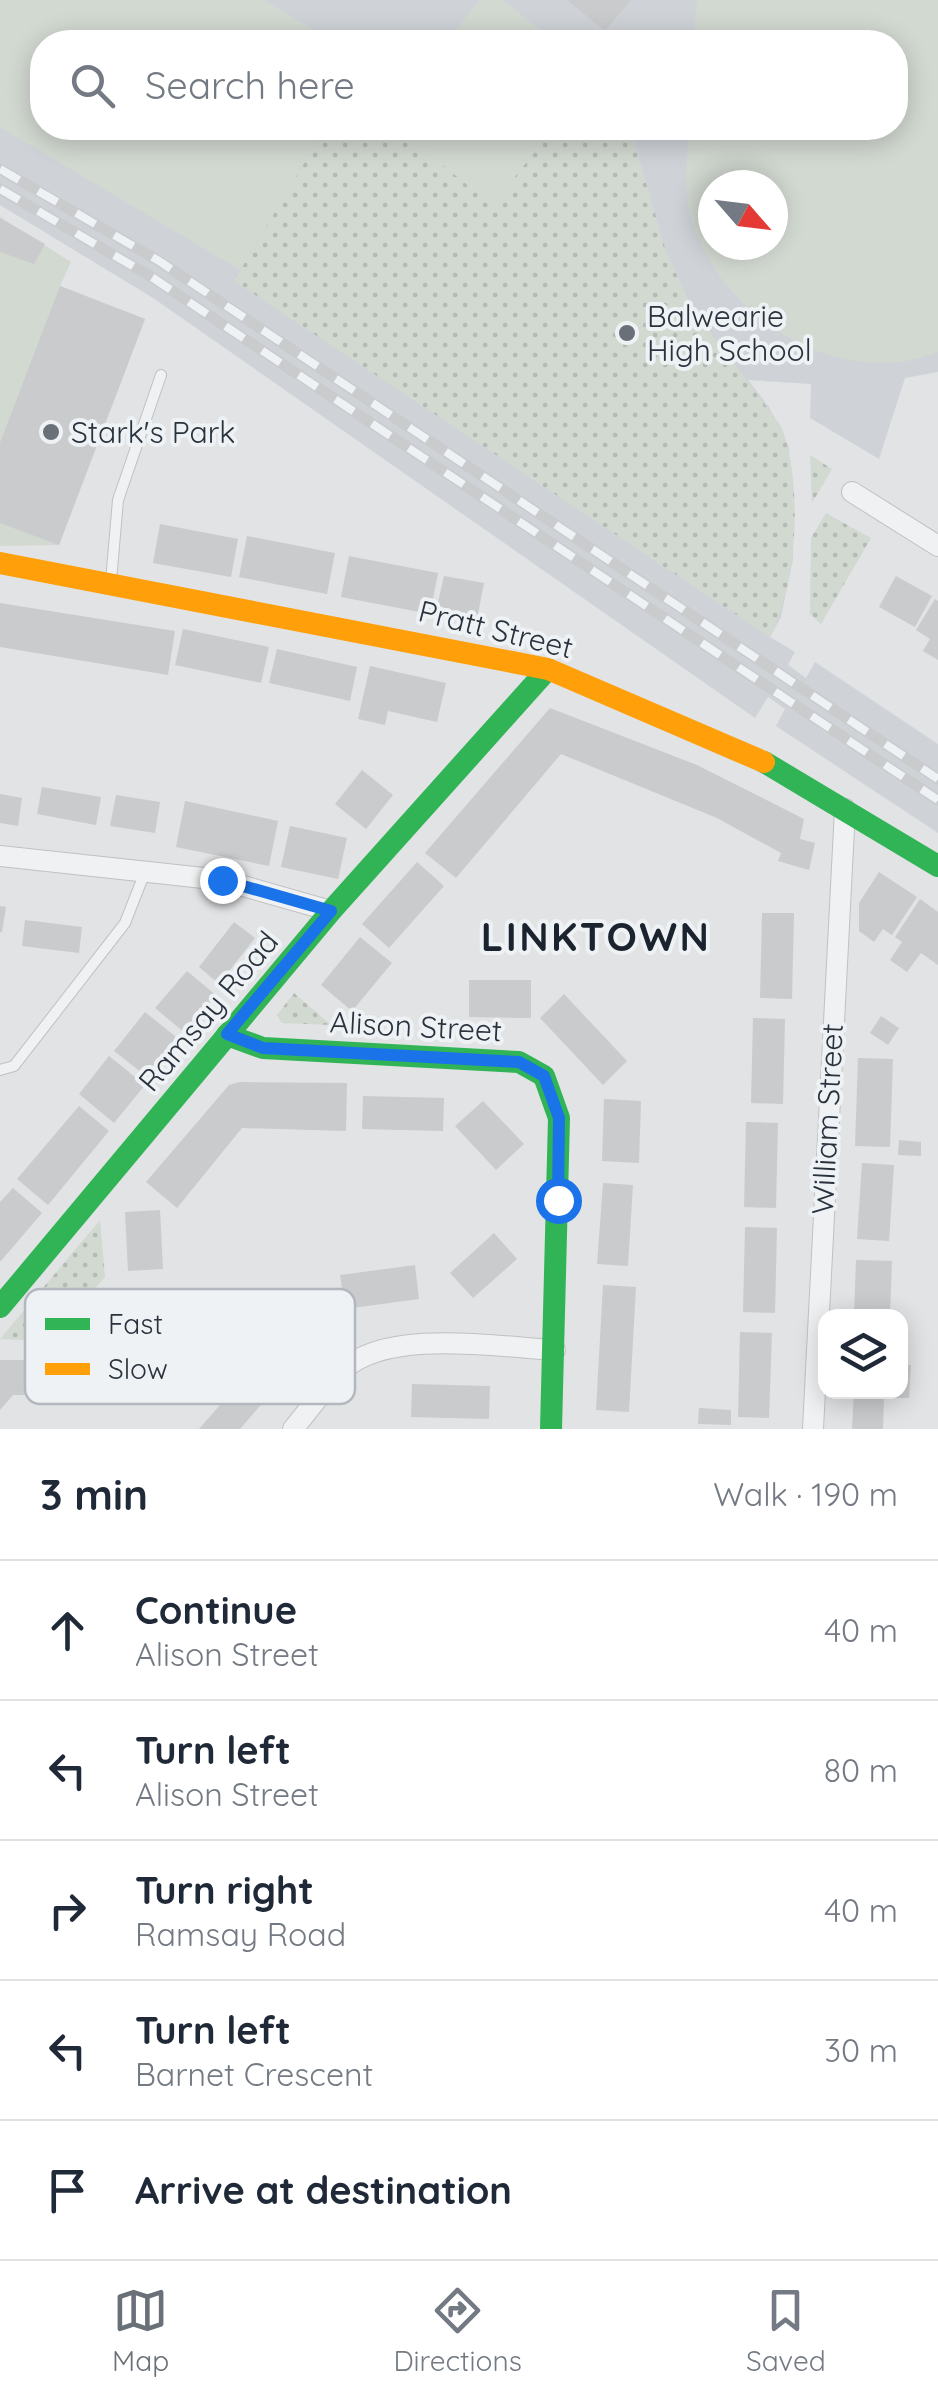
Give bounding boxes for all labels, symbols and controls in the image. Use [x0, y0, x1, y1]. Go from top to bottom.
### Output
search box [30, 30, 908, 140]
icon: search [65, 58, 120, 113]
text: Search here [145, 61, 355, 109]
north arrow [698, 170, 788, 260]
place label: Balwearie High School [647, 297, 812, 369]
marker: Balwearie High School [616, 322, 638, 344]
place label: Stark's Park [71, 413, 235, 451]
marker: Stark's Park [40, 421, 62, 443]
street label: Pratt Street [415, 591, 577, 667]
route end [200, 858, 246, 904]
district label: LINKTOWN [481, 911, 711, 961]
street label: Ramsay Road [130, 923, 286, 1099]
street label: Alison Street [329, 1003, 503, 1049]
street label: William Street [803, 1022, 851, 1216]
route start [536, 1178, 582, 1224]
legend [25, 1289, 355, 1404]
text: Fast [108, 1306, 163, 1341]
map controls [818, 1309, 908, 1399]
button: layers [818, 1309, 908, 1399]
text: Slow [108, 1351, 168, 1386]
text: 3 min [40, 1468, 148, 1521]
text: Walk · 190 m [713, 1474, 898, 1514]
text: Continue [135, 1586, 297, 1634]
icon: ahead [40, 1603, 95, 1658]
text: 40 m [824, 1610, 898, 1650]
text: Alison Street [135, 1634, 319, 1674]
text: Turn left [135, 1726, 291, 1774]
icon: left [40, 1743, 95, 1798]
text: 80 m [824, 1750, 898, 1790]
text: Alison Street [135, 1774, 319, 1814]
text: Turn right [135, 1866, 314, 1914]
icon: right [40, 1883, 95, 1938]
text: 40 m [824, 1890, 898, 1930]
text: Ramsay Road [135, 1914, 346, 1954]
text: Turn left [135, 2006, 291, 2054]
icon: left [40, 2023, 95, 2078]
text: 30 m [824, 2030, 898, 2070]
text: Barnet Crescent [135, 2054, 373, 2094]
icon: arrive [40, 2163, 95, 2218]
text: Arrive at destination [135, 2166, 512, 2214]
tab: Map [112, 2283, 169, 2378]
tab: Directions [393, 2283, 522, 2378]
tab: Saved [746, 2283, 826, 2378]

